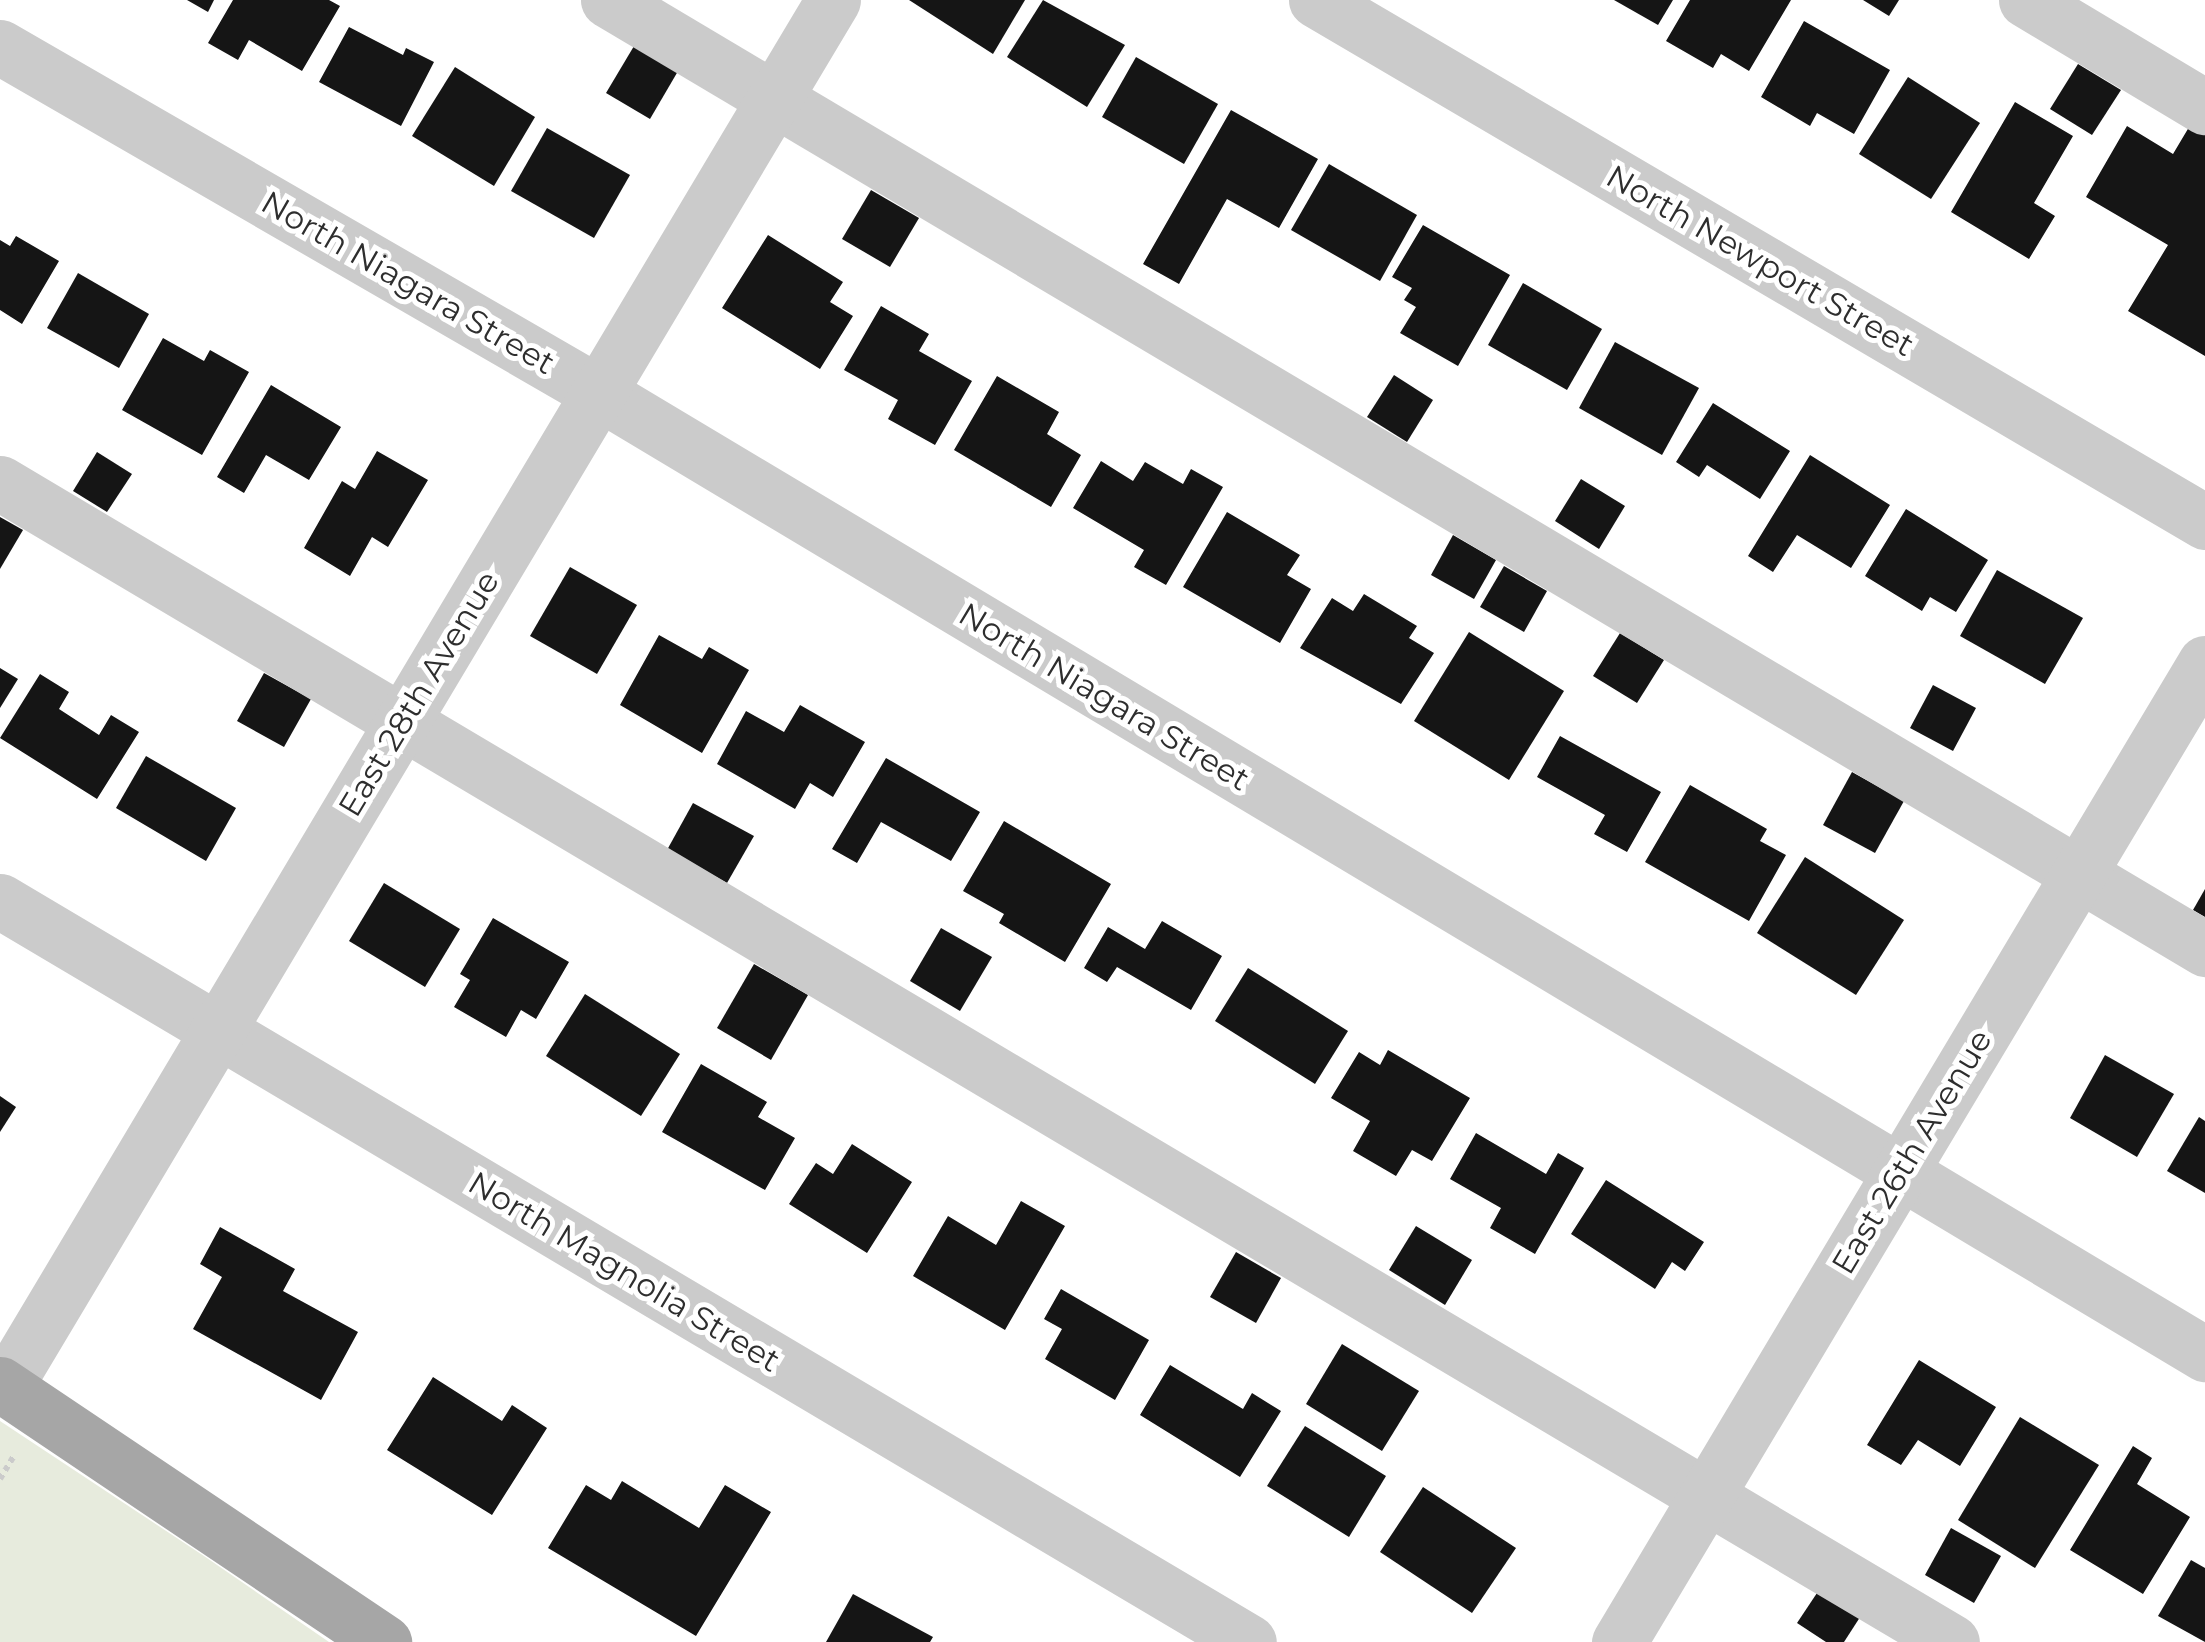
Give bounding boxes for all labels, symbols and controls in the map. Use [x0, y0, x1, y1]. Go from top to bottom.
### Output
street label: North Newport Street [1599, 157, 1921, 365]
street label: North Niagara Street [255, 183, 561, 383]
street label: East 28th Avenue [331, 564, 507, 824]
street label: North Niagara Street [952, 595, 1256, 799]
street label: East 26th Avenue [1824, 1023, 2000, 1281]
street label: North Magnolia Street [461, 1164, 787, 1380]

